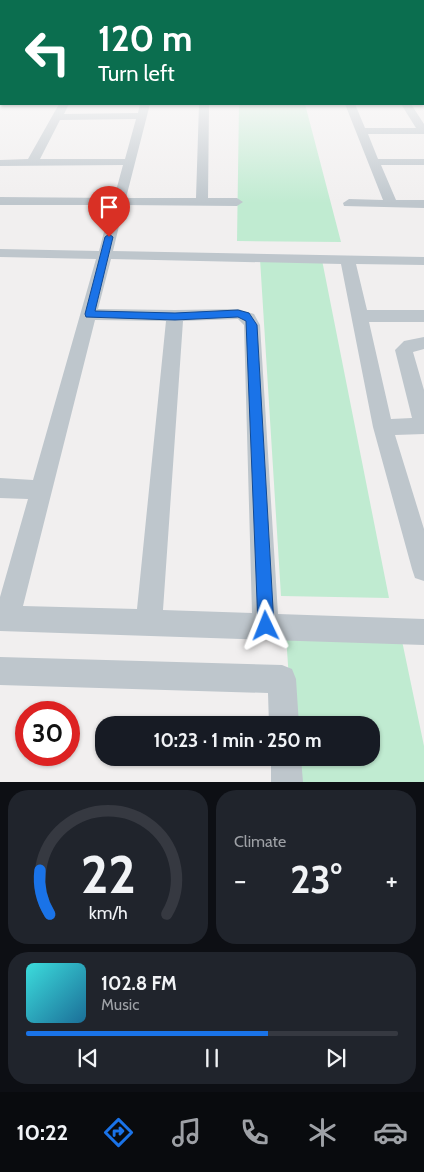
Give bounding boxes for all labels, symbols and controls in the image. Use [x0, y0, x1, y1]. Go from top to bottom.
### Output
text: 120 m [98, 17, 192, 60]
icon: left [15, 20, 80, 85]
text: Turn left [98, 60, 175, 87]
pin [88, 186, 130, 237]
icon: arrive [95, 193, 123, 221]
position arrow [239, 599, 291, 651]
speed limit sign: 30 [15, 701, 80, 766]
text: 10:23 · 1 min · 250 m [153, 729, 322, 752]
text: Climate [234, 832, 286, 851]
text: 22 [80, 843, 136, 906]
text: 23° [290, 856, 342, 903]
text: − [234, 863, 246, 897]
text: + [386, 863, 398, 897]
text: km/h [88, 902, 128, 923]
text: 102.8 FM [101, 972, 177, 995]
text: Music [101, 995, 139, 1014]
icon: previous [74, 1044, 102, 1072]
icon: pause [198, 1044, 226, 1072]
icon: next [322, 1044, 350, 1072]
icon: directions [101, 1115, 136, 1150]
icon: music [169, 1115, 204, 1150]
icon: phone [237, 1115, 272, 1150]
icon: climate [305, 1115, 340, 1150]
icon: car [373, 1115, 408, 1150]
text: 10:22 [16, 1119, 68, 1146]

